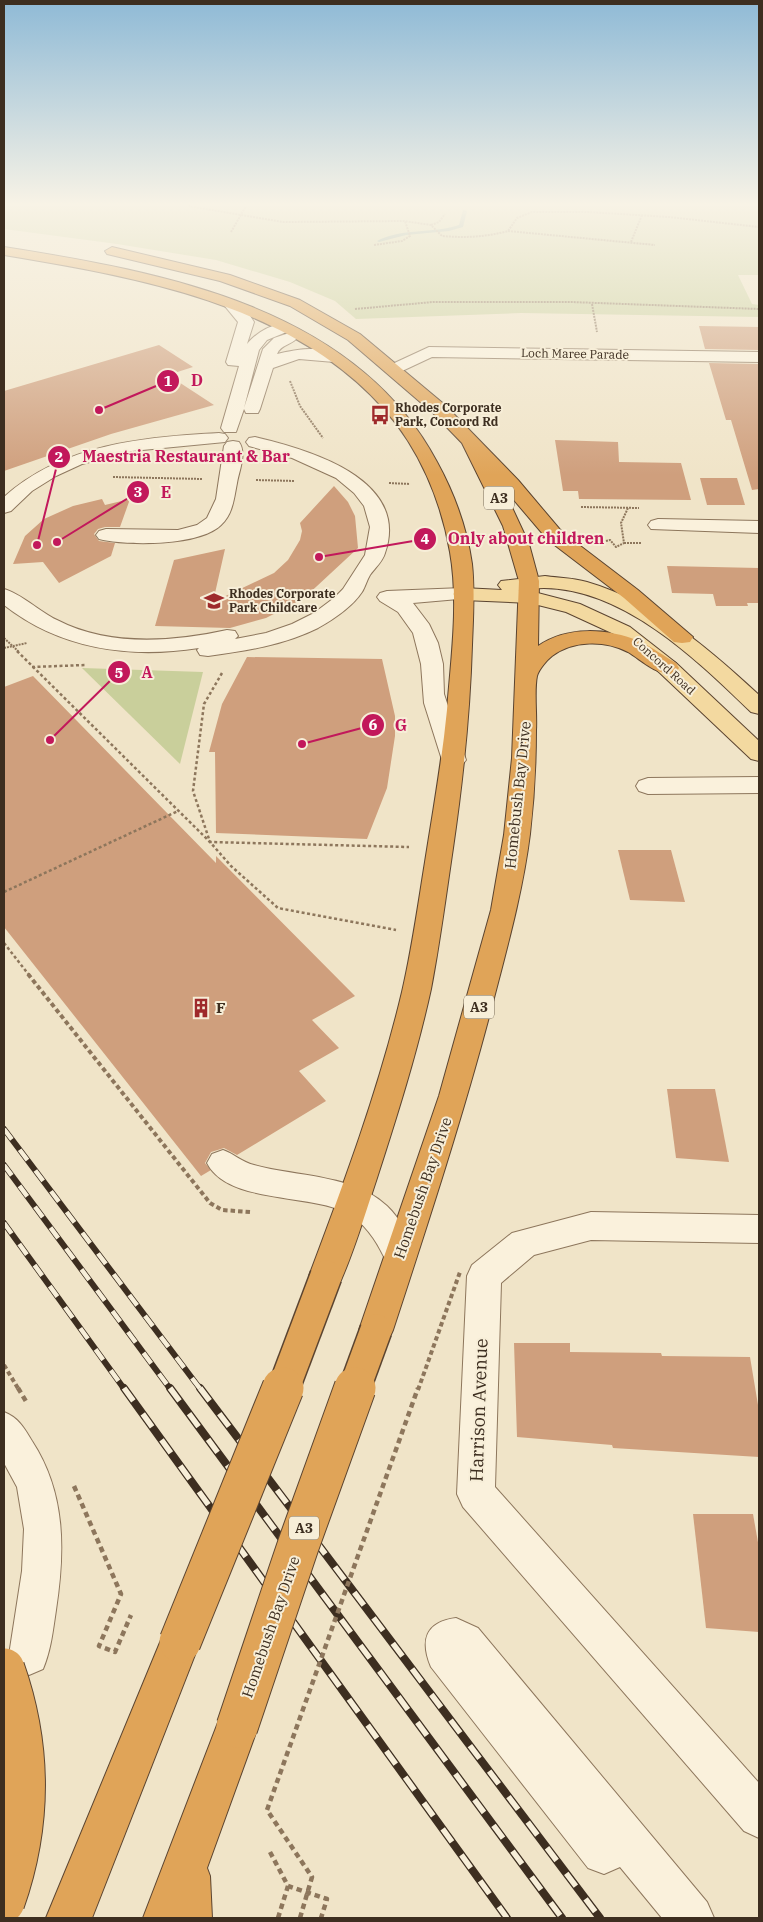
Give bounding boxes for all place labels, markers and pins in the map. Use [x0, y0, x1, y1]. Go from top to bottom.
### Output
callout: D [156, 365, 213, 396]
place label: Rhodes Corporate Park, Concord Rd [395, 400, 502, 429]
bus stop icon: Rhodes Corporate Park, Concord Rd [369, 404, 391, 426]
callout: Maestria Restaurant & Bar [47, 441, 300, 472]
callout: E [126, 477, 181, 508]
callout: Only about children [413, 523, 614, 554]
place label: Rhodes Corporate Park Childcare [229, 586, 336, 615]
school or university icon: Rhodes Corporate Park Childcare [203, 590, 225, 612]
callout: A [107, 657, 163, 688]
callout: G [360, 710, 417, 741]
building icon: F [190, 997, 212, 1019]
place label: F [216, 998, 226, 1017]

